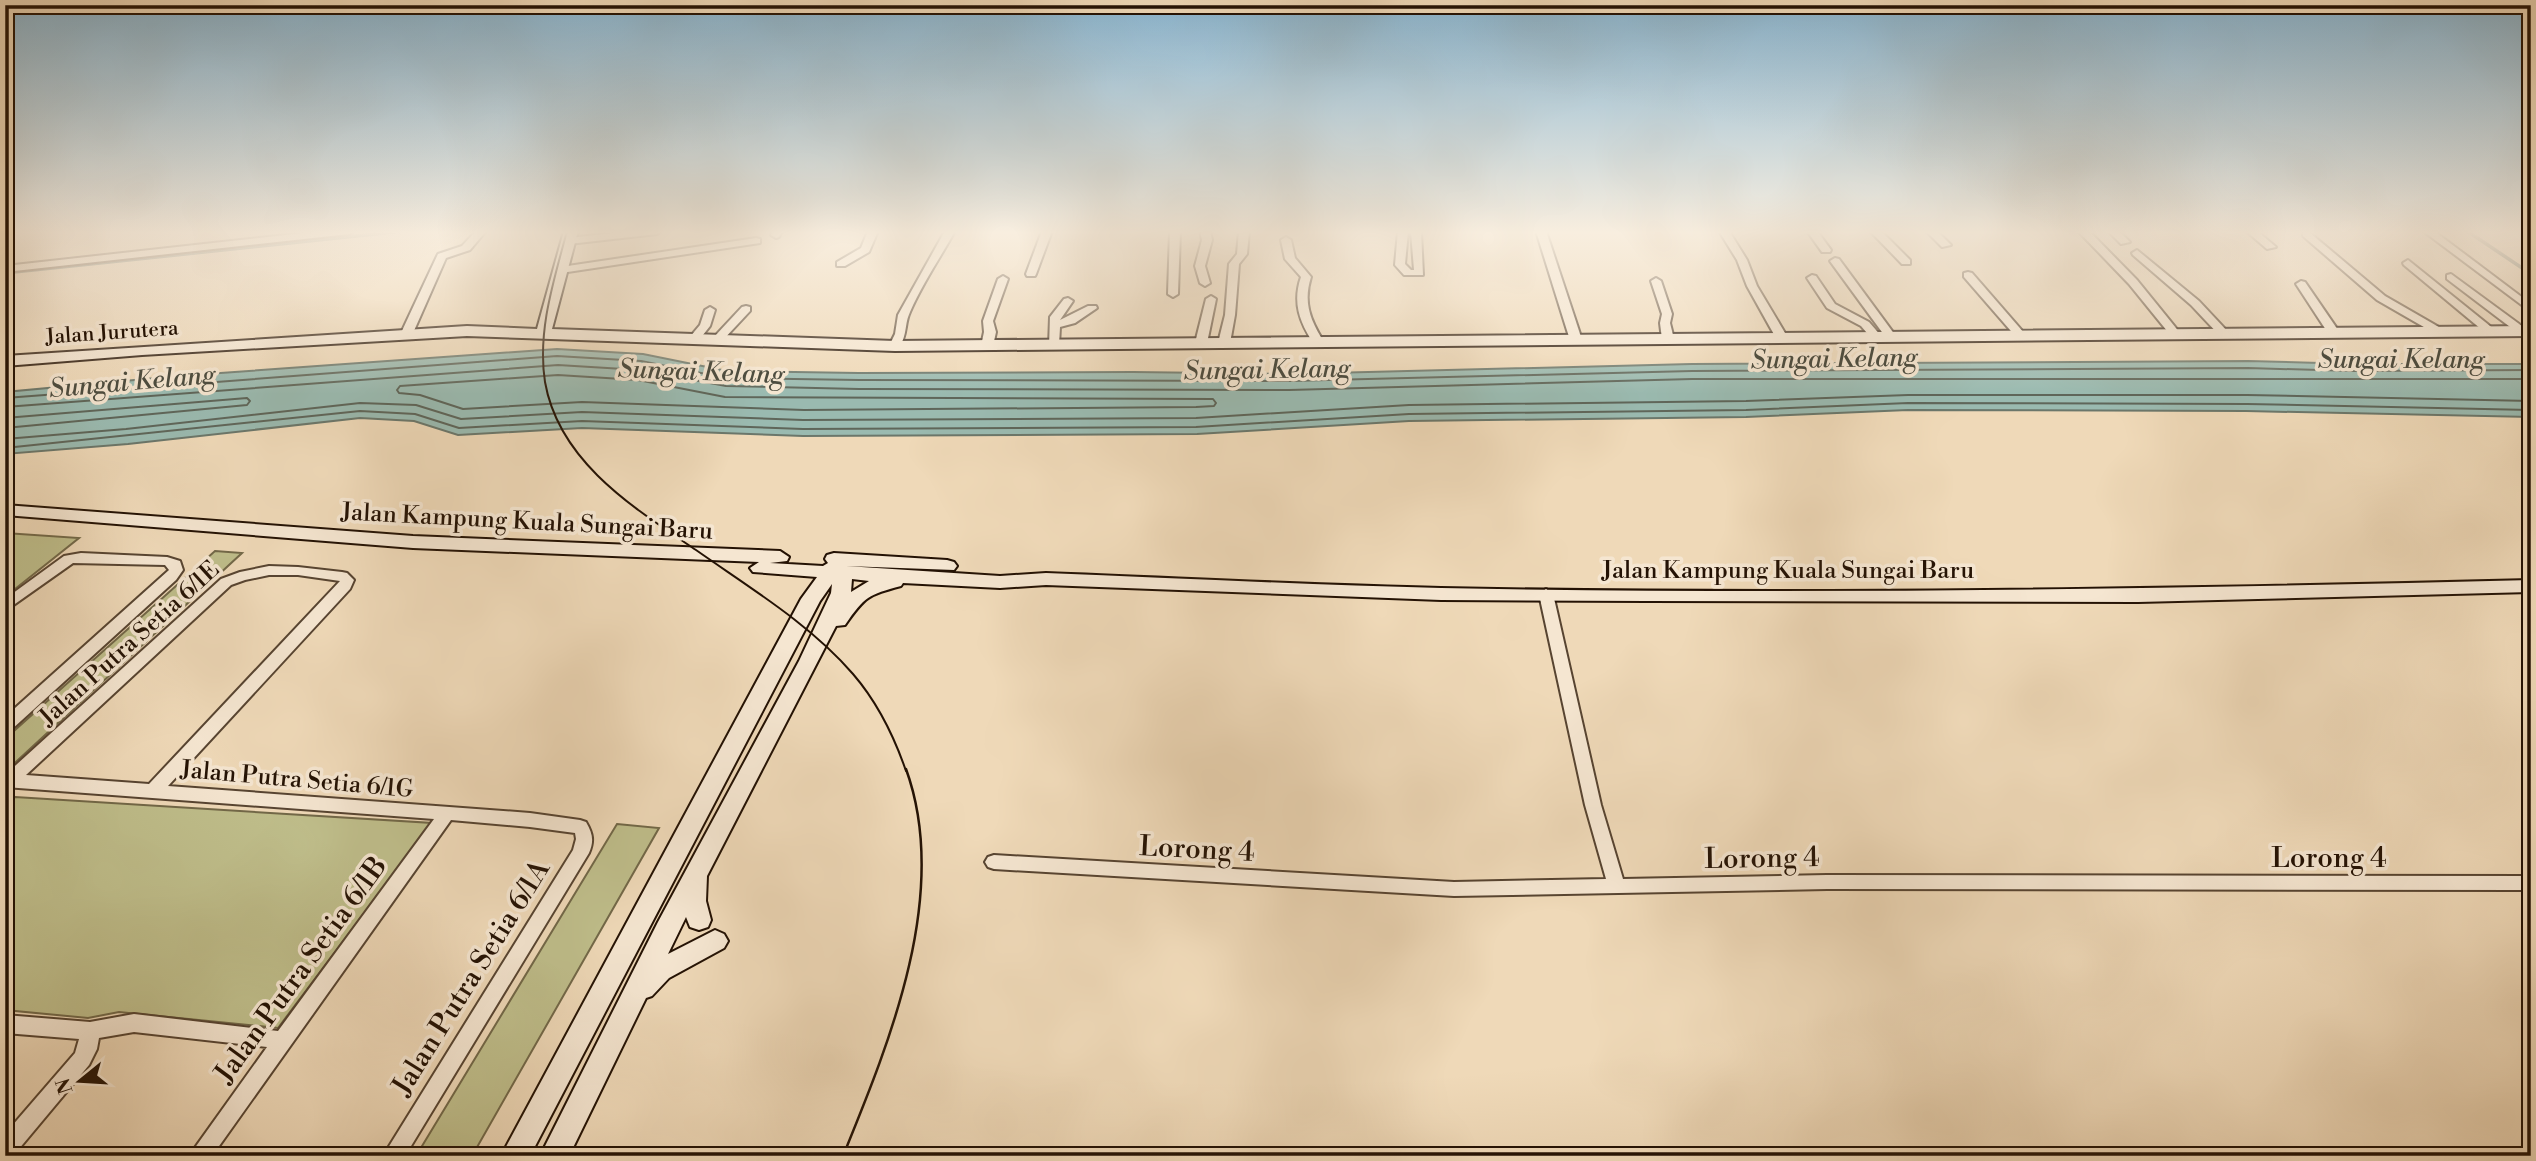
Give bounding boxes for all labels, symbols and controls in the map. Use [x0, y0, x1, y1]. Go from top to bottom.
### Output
street label: Jalan Jurutera [44, 315, 180, 351]
water label: Sungai Kelang [1750, 342, 1919, 376]
water label: Sungai Kelang [2318, 344, 2486, 376]
water label: Sungai Kelang [617, 353, 786, 391]
water label: Sungai Kelang [1183, 353, 1352, 387]
water label: Sungai Kelang [48, 359, 218, 405]
street label: Jalan Kampung Kuala Sungai Baru [339, 497, 714, 547]
street label: Jalan Putra Setia 6/1E [33, 555, 226, 733]
street label: Jalan Kampung Kuala Sungai Baru [1601, 556, 1975, 586]
street label: Jalan Putra Setia 6/1G [178, 755, 415, 805]
street label: Lorong 4 [1138, 829, 1255, 870]
street label: Lorong 4 [1704, 840, 1820, 877]
street label: Lorong 4 [2271, 841, 2387, 876]
street label: Jalan Putra Setia 6/1B [207, 850, 395, 1091]
street label: Jalan Putra Setia 6/1A [384, 853, 558, 1103]
north arrow [46, 1046, 116, 1116]
text: N [51, 1075, 79, 1097]

